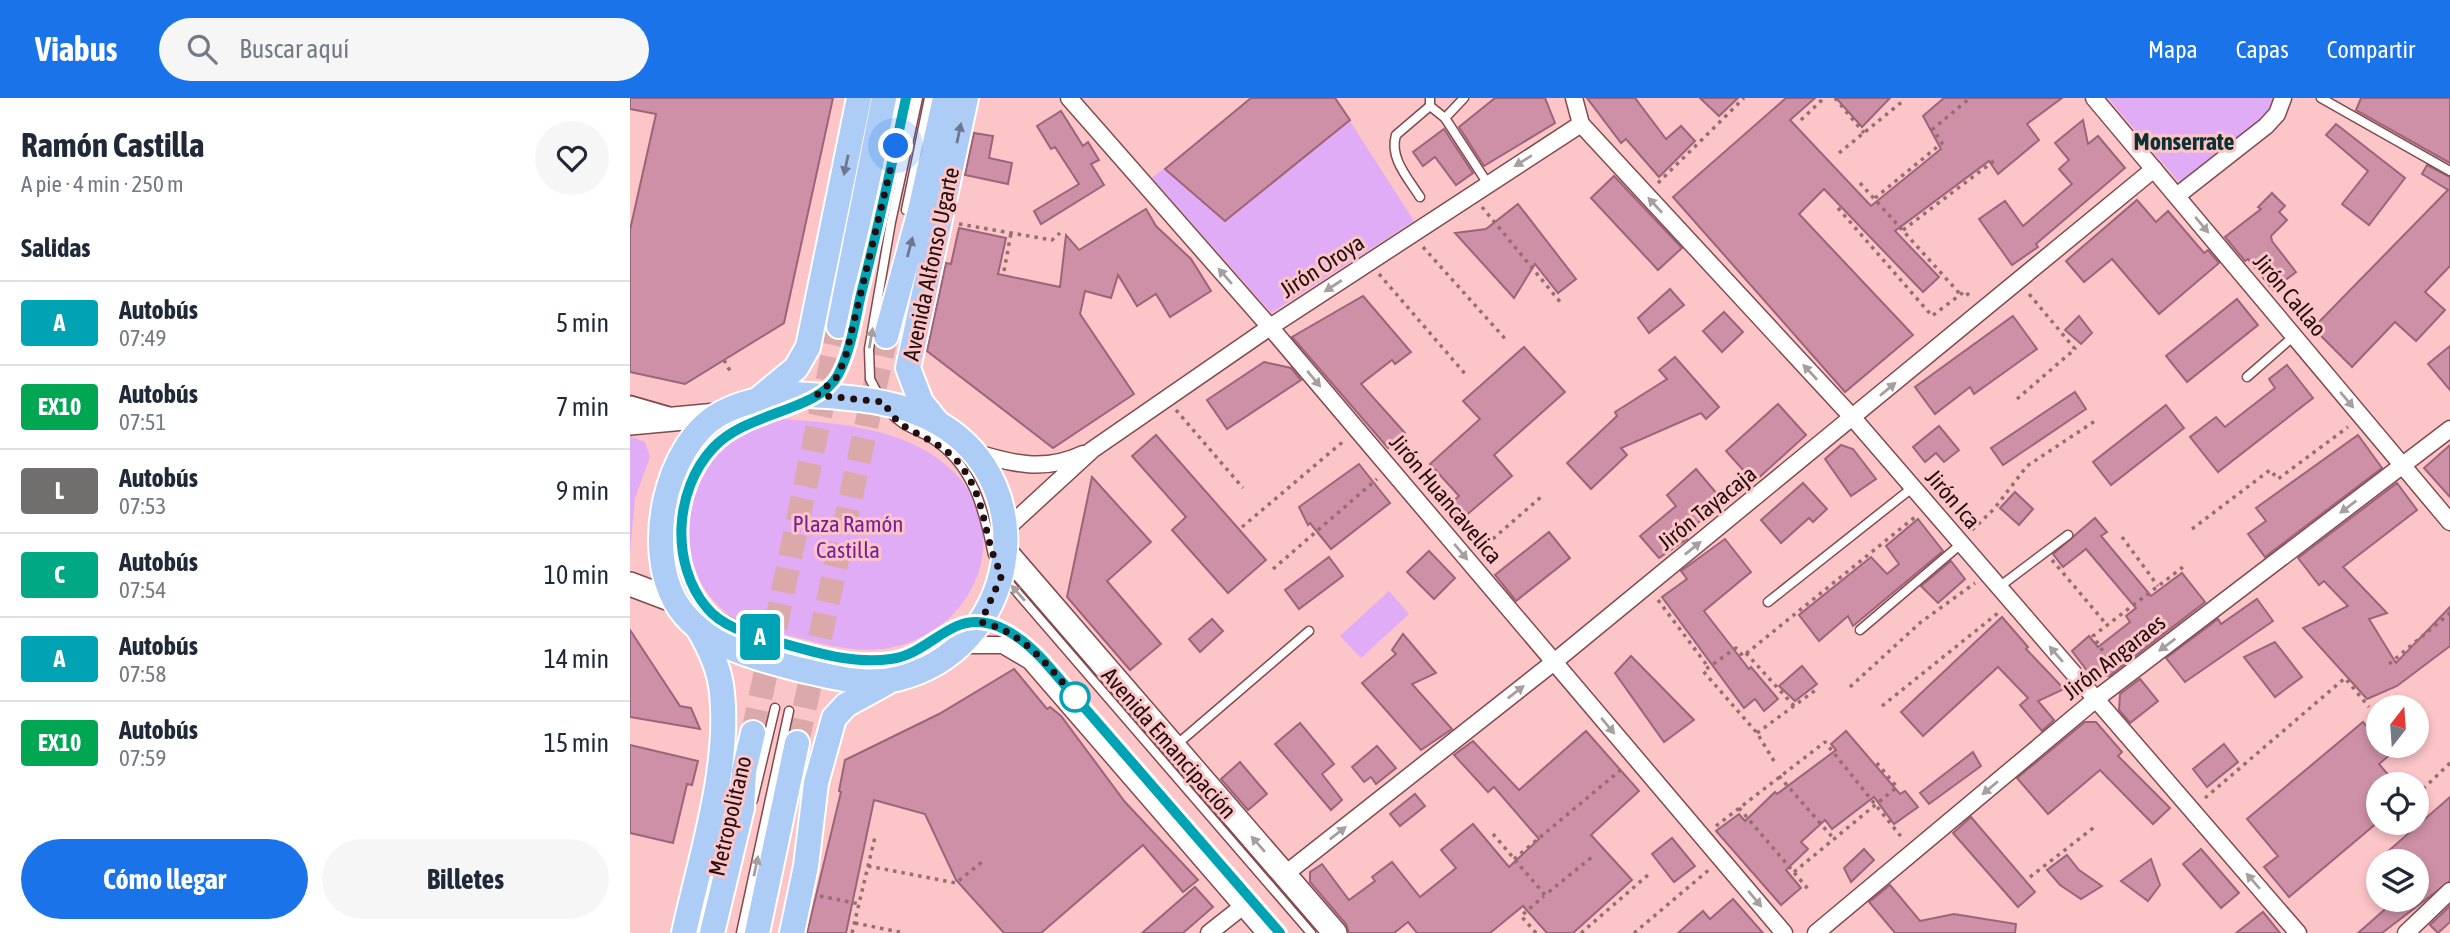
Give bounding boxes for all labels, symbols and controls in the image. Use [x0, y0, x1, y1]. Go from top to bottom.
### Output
search box [159, 18, 649, 81]
text: Viabus [35, 30, 117, 68]
icon: search [183, 30, 221, 68]
text: Buscar aquí [239, 34, 349, 64]
text: Mapa [2148, 36, 2198, 63]
text: Capas [2236, 36, 2289, 63]
text: Compartir [2327, 36, 2415, 63]
button: heart [535, 121, 609, 195]
one-way arrow [953, 122, 964, 144]
text: Ramón Castilla [21, 126, 204, 164]
your location [878, 128, 913, 163]
district label: Monserrate [2134, 128, 2234, 155]
one-way arrow [840, 154, 851, 176]
one-way arrow [1513, 155, 1533, 168]
street label: Avenida Alfonso Ugarte [898, 165, 964, 363]
text: A pie · 4 min · 250 m [21, 171, 184, 197]
one-way arrow [1648, 197, 1664, 214]
one-way arrow [2194, 216, 2209, 233]
street label: Jirón Oroya [1275, 229, 1369, 303]
text: Salidas [21, 233, 90, 263]
one-way arrow [906, 236, 916, 257]
street label: Jirón Callao [2248, 249, 2332, 341]
one-way arrow [1217, 267, 1233, 284]
one-way arrow [1323, 279, 1342, 292]
text: Autobús [119, 295, 198, 325]
text: 5 min [556, 308, 609, 338]
text: A [54, 309, 65, 336]
text: 07:49 [119, 325, 166, 351]
one-way arrow [866, 327, 877, 349]
one-way arrow [1802, 363, 1818, 381]
one-way arrow [1306, 370, 1321, 387]
text: Autobús [119, 379, 198, 409]
one-way arrow [1880, 382, 1897, 397]
one-way arrow [2339, 391, 2354, 408]
text: 7 min [556, 392, 609, 422]
text: EX10 [38, 393, 81, 420]
text: 07:51 [119, 409, 166, 435]
street label: Jirón Huancavelica [1385, 429, 1507, 569]
street label: Jirón Tayacaja [1653, 460, 1761, 556]
text: Autobús [119, 463, 198, 493]
street label: Jirón Ica [1920, 464, 1986, 534]
text: 9 min [556, 476, 609, 506]
text: L [55, 477, 64, 504]
text: 07:53 [119, 493, 166, 519]
one-way arrow [2339, 500, 2357, 514]
park label: Plaza Ramón Castilla [793, 511, 903, 563]
one-way arrow [1684, 541, 1702, 556]
one-way arrow [1453, 543, 1469, 561]
text: Autobús [119, 547, 198, 577]
text: 10 min [544, 560, 609, 590]
text: C [54, 561, 65, 588]
text: 07:54 [119, 577, 166, 603]
one-way arrow [1011, 585, 1026, 602]
street label: Jirón Angaraes [2058, 609, 2170, 705]
line badge: A [737, 614, 783, 660]
text: A [754, 623, 766, 650]
text: Autobús [119, 631, 198, 661]
one-way arrow [2158, 638, 2176, 652]
text: 14 min [544, 644, 609, 674]
text: A [54, 645, 65, 672]
one-way arrow [2048, 645, 2064, 663]
text: 07:58 [119, 661, 166, 687]
street label: Avenida Emancipación [1096, 662, 1242, 824]
unlabelled marker [1060, 682, 1090, 712]
one-way arrow [1507, 684, 1525, 699]
north arrow [2366, 695, 2429, 758]
map controls [2366, 695, 2429, 912]
text: Autobús [119, 715, 198, 745]
one-way arrow [1600, 717, 1615, 734]
text: 15 min [544, 728, 609, 758]
text: EX10 [38, 729, 81, 756]
text: 07:59 [119, 745, 166, 771]
street label: Metropolitano [704, 753, 756, 879]
button: locate [2366, 772, 2429, 835]
one-way arrow [1981, 780, 1999, 795]
one-way arrow [1329, 826, 1347, 840]
one-way arrow [1251, 836, 1266, 853]
button: Cómo llegar [21, 839, 308, 919]
button: Billetes [322, 839, 609, 919]
button: layers [2366, 849, 2429, 912]
one-way arrow [750, 855, 761, 877]
one-way arrow [2246, 873, 2262, 890]
one-way arrow [1748, 890, 1763, 908]

